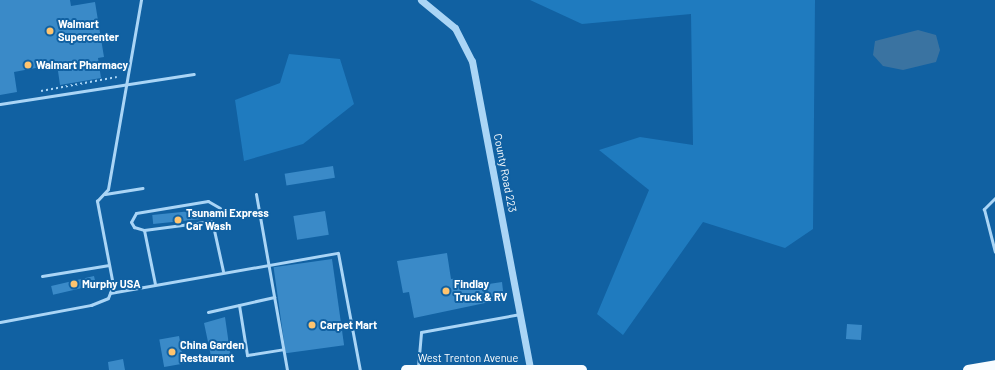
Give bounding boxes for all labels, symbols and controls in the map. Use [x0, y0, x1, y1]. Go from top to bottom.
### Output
place label: Walmart Supercenter [58, 18, 119, 44]
marker: Walmart Supercenter [45, 26, 55, 36]
place label: Walmart Pharmacy [36, 58, 128, 72]
marker: Walmart Pharmacy [23, 60, 33, 70]
street label: County Road 223 [491, 133, 519, 213]
place label: Tsunami Express Car Wash [186, 207, 269, 233]
marker: Tsunami Express Car Wash [173, 215, 183, 225]
place label: Murphy USA [82, 277, 141, 291]
place label: Findlay Truck & RV [454, 278, 507, 304]
marker: Murphy USA [69, 279, 79, 289]
marker: Findlay Truck & RV [441, 286, 451, 296]
place label: Carpet Mart [320, 318, 377, 332]
marker: Carpet Mart [307, 320, 317, 330]
place label: China Garden Restaurant [180, 339, 244, 365]
marker: China Garden Restaurant [167, 347, 177, 357]
street label: West Trenton Avenue [418, 351, 518, 365]

